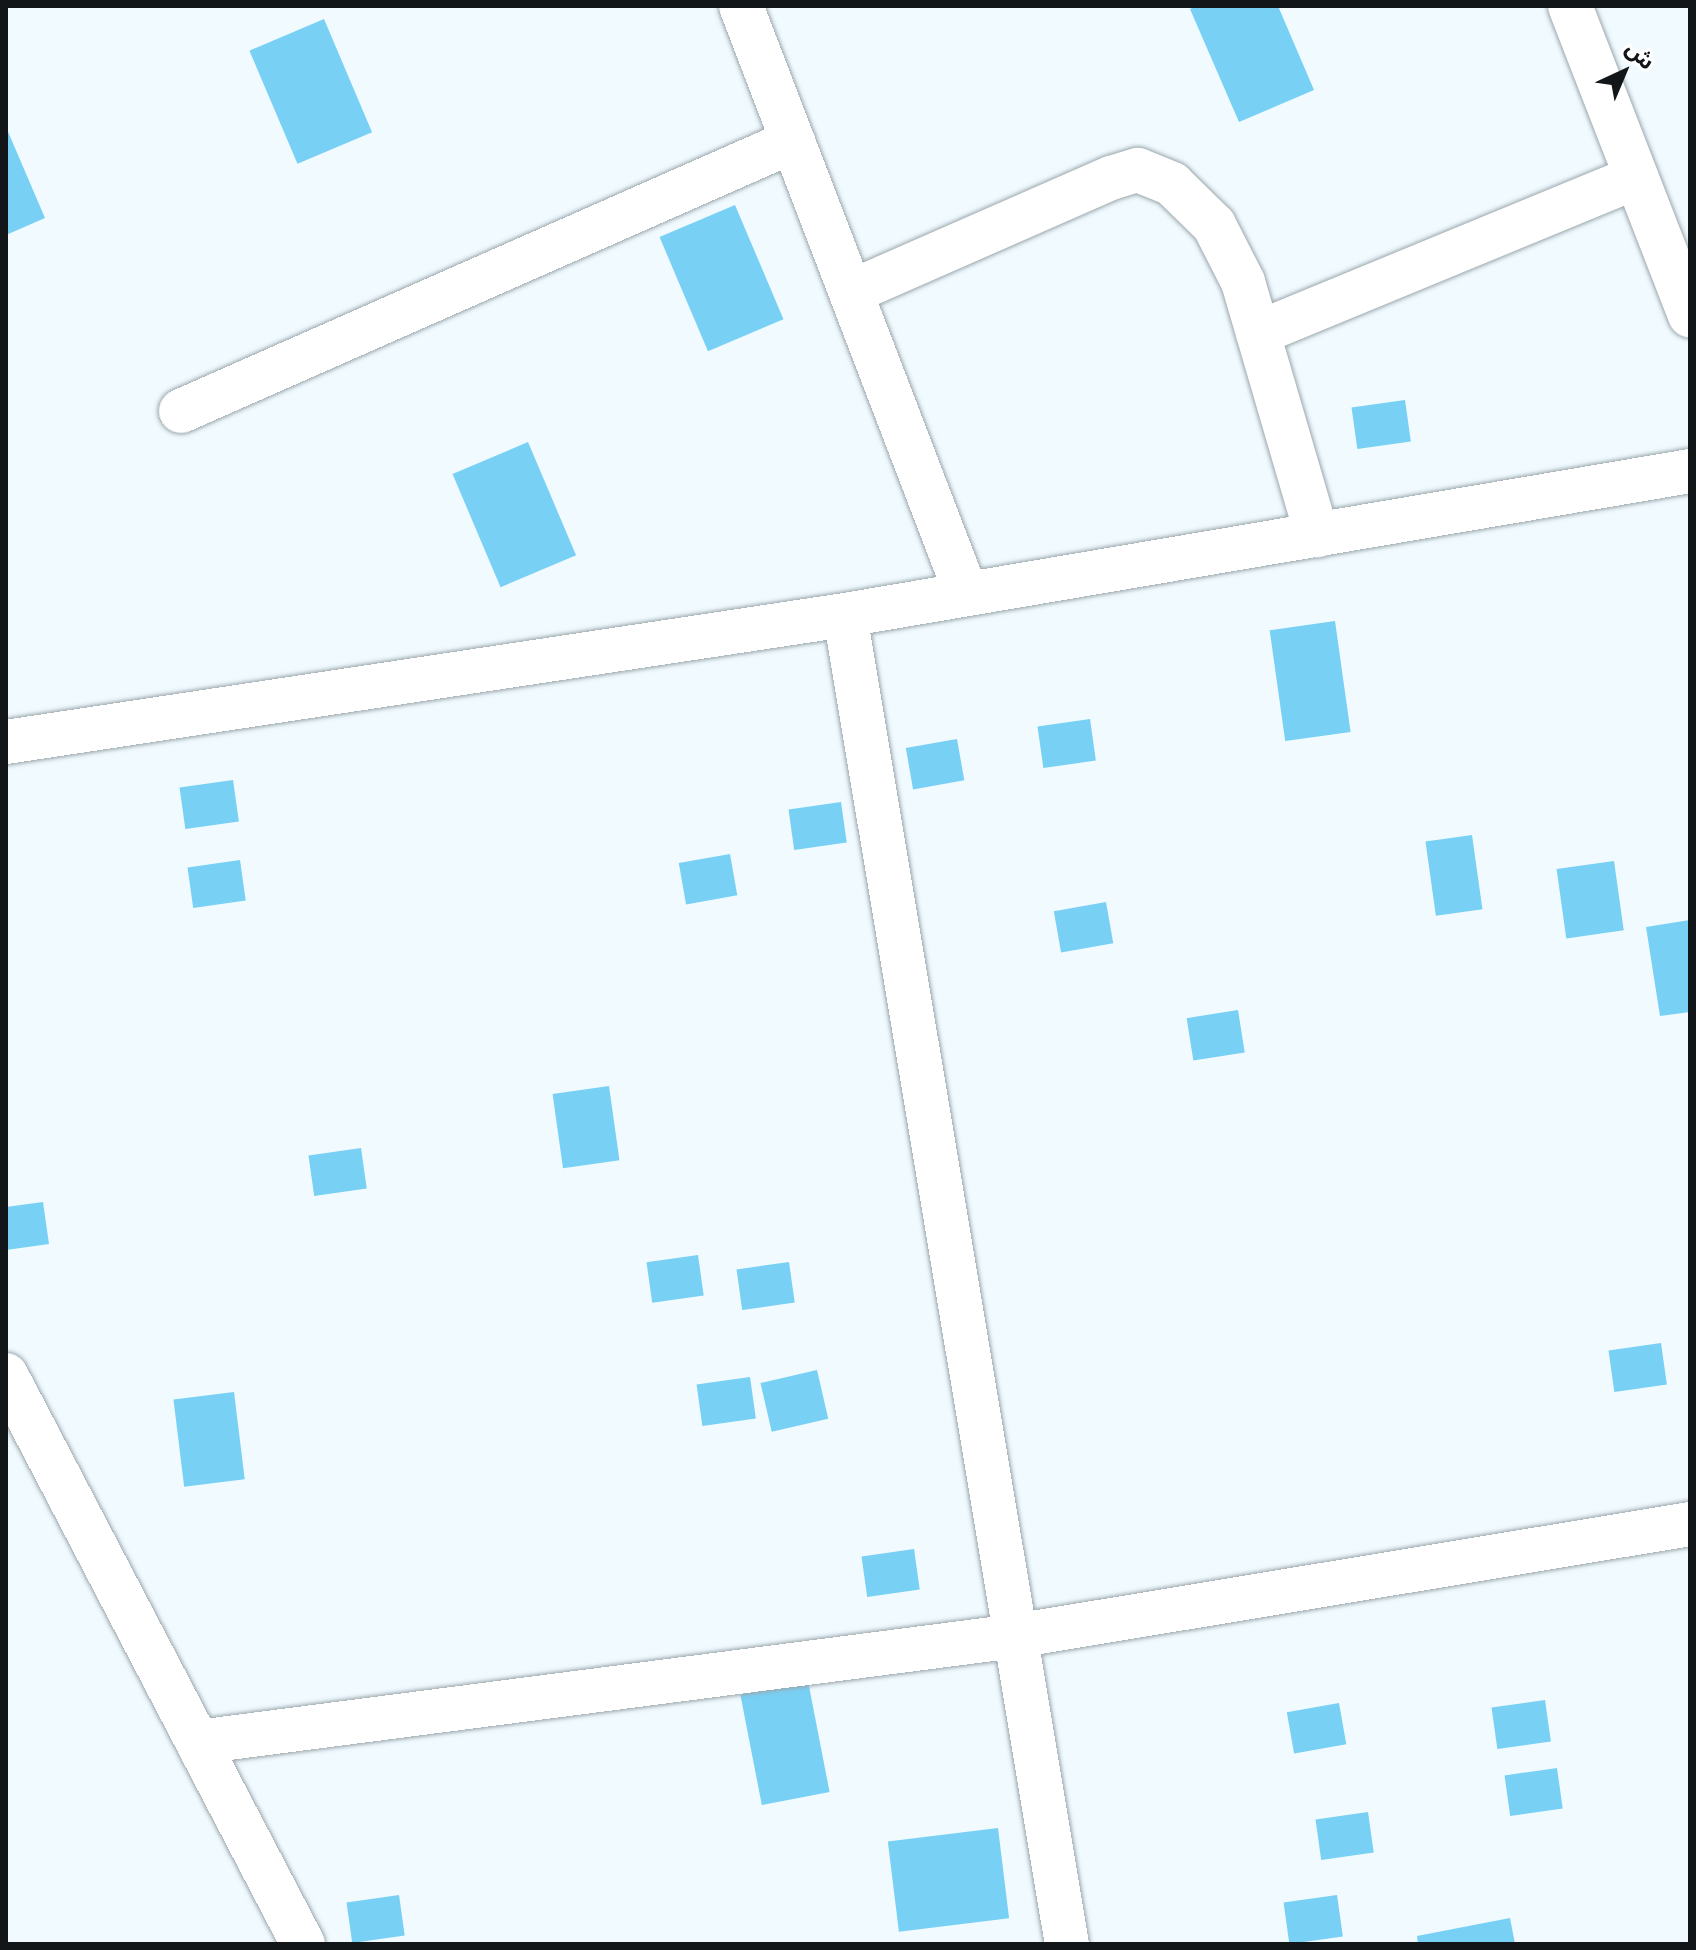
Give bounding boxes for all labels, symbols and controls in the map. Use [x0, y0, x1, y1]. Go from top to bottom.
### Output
north arrow [1584, 32, 1664, 112]
text: ش [1620, 34, 1661, 75]

